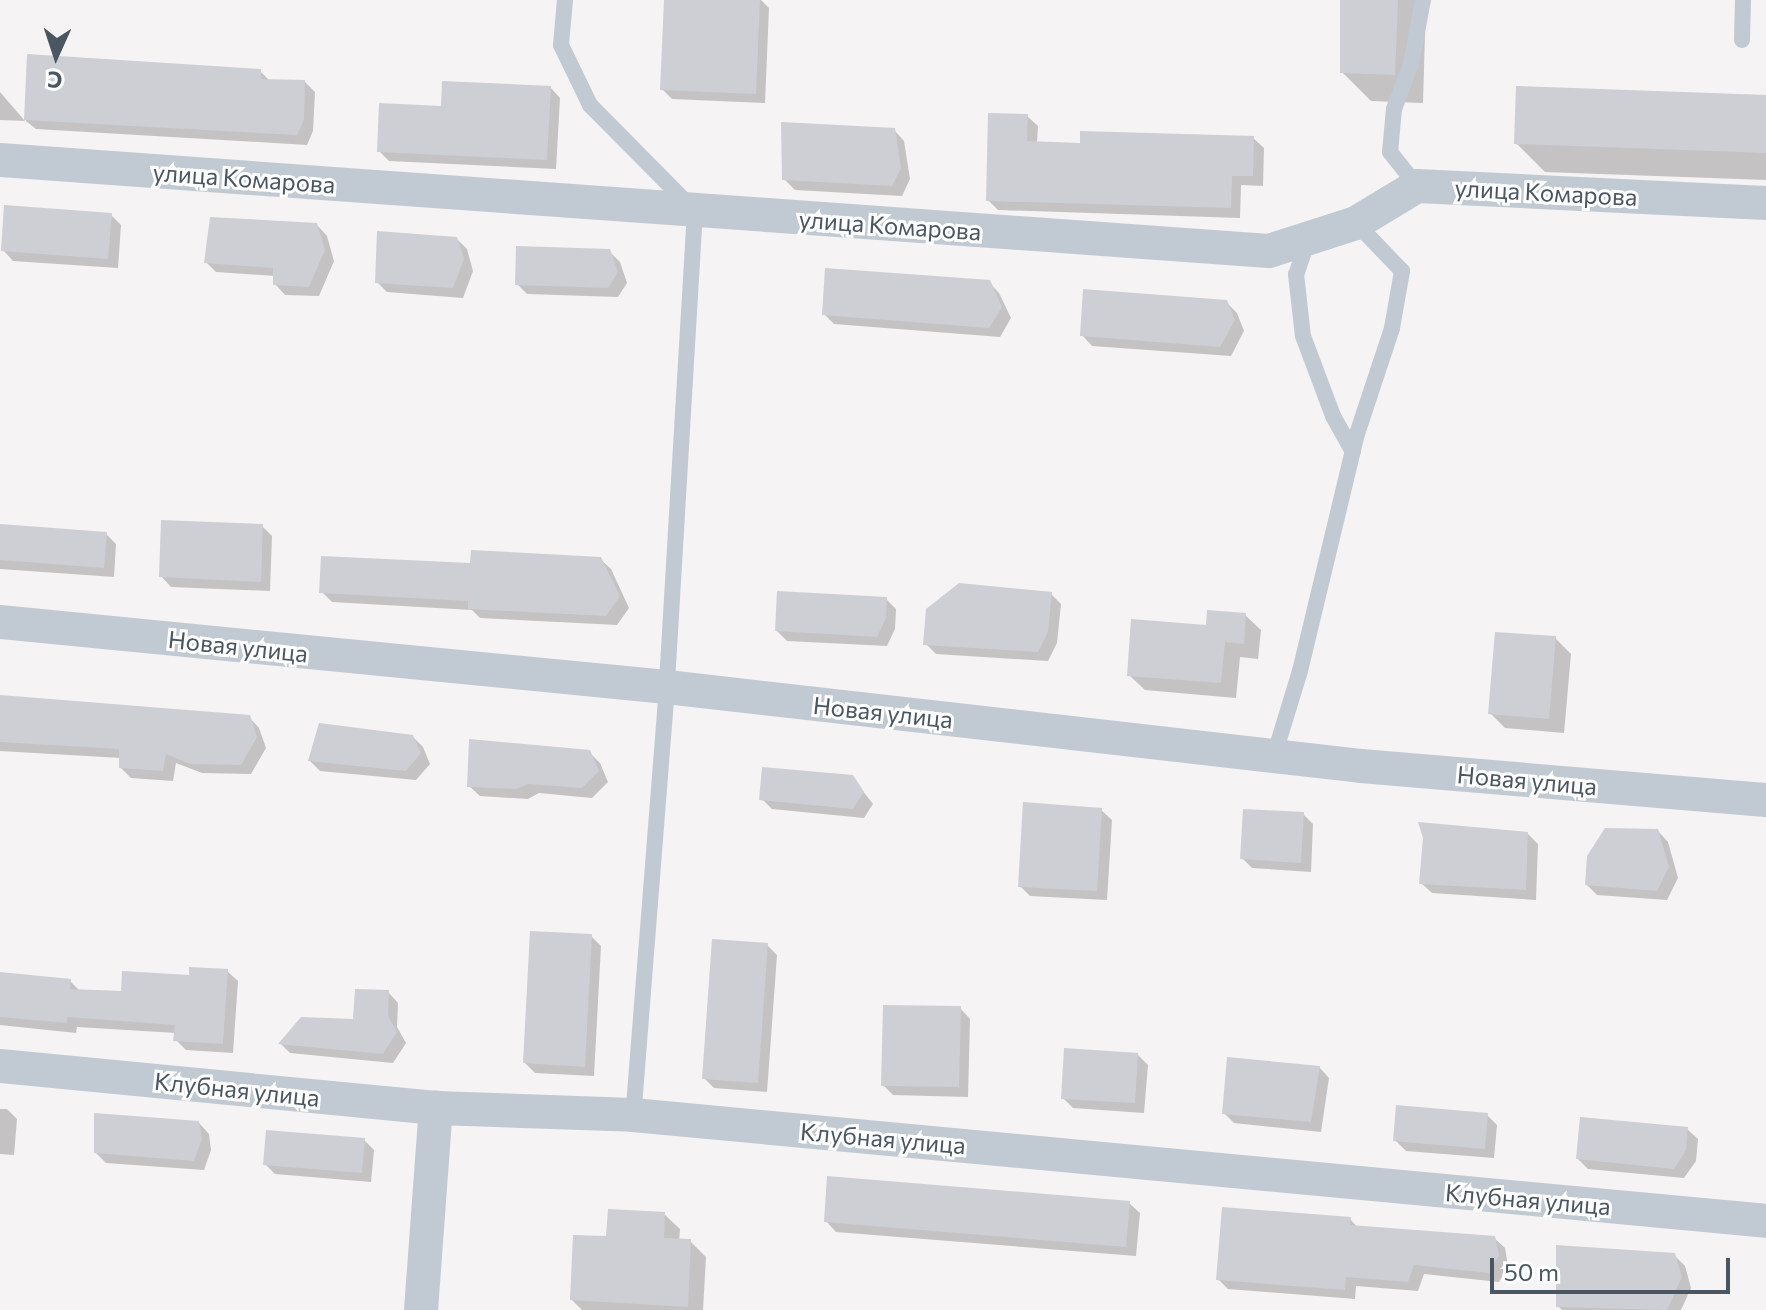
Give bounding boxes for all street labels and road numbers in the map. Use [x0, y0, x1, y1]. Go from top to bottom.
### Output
street label: улица Комарова [152, 157, 336, 199]
street label: улица Комарова [1454, 173, 1638, 211]
street label: улица Комарова [798, 204, 982, 246]
street label: Новая улица [167, 624, 309, 668]
street label: Новая улица [812, 690, 954, 734]
street label: Новая улица [1456, 760, 1598, 800]
street label: Клубная улица [153, 1066, 321, 1112]
street label: Клубная улица [799, 1116, 967, 1160]
street label: Клубная улица [1444, 1177, 1612, 1221]

